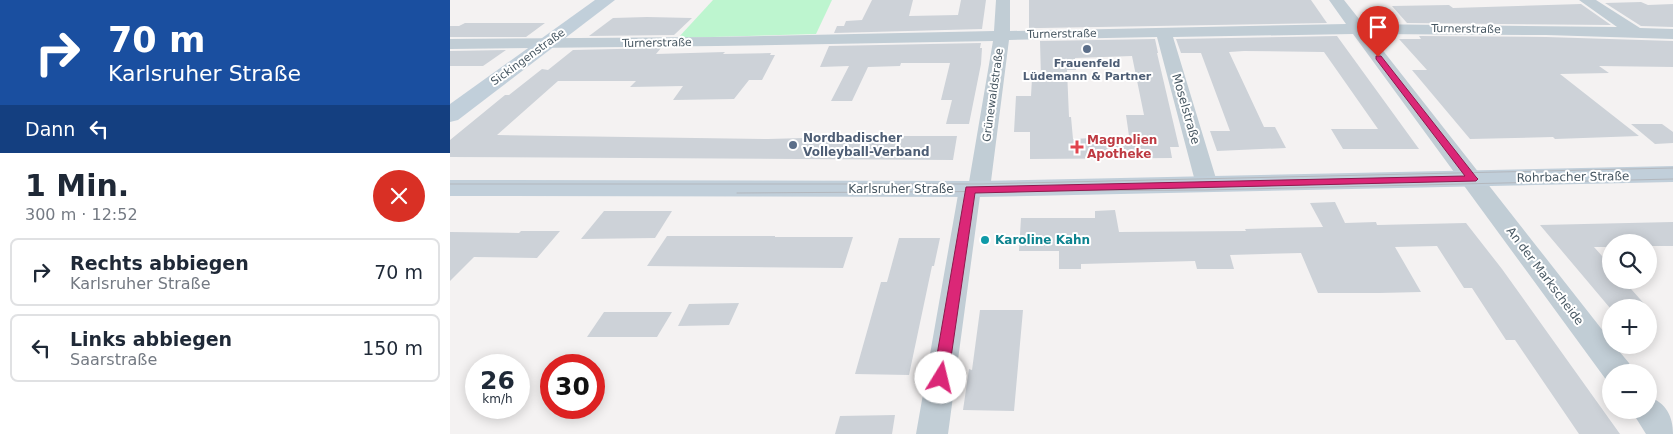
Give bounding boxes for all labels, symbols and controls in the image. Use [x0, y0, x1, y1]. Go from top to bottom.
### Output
pin [1357, 6, 1399, 57]
icon: arrive [1364, 13, 1392, 41]
icon: right [25, 20, 90, 85]
text: 70 m [108, 20, 205, 60]
street label: Turnerstraße [1430, 22, 1501, 36]
street label: Sickingenstraße [488, 26, 568, 88]
street label: Turnerstraße [1026, 27, 1097, 41]
street label: Turnerstraße [621, 36, 692, 50]
marker: Frauenfeld Lüdemann & Partner [1081, 43, 1093, 55]
street label: Grünewaldstraße [980, 47, 1006, 143]
place label: Frauenfeld Lüdemann & Partner [1023, 57, 1152, 83]
text: Karlsruher Straße [108, 61, 301, 86]
street label: Moselstraße [1169, 72, 1203, 146]
icon: left [85, 115, 113, 143]
text: Dann [25, 118, 75, 140]
place label: Nordbadischer Volleyball-Verband [803, 131, 930, 159]
place label: Magnolien Apotheke [1087, 133, 1157, 161]
marker: Nordbadischer Volleyball-Verband [787, 139, 799, 151]
marker: Magnolien Apotheke [1071, 141, 1083, 153]
text: 1 Min. [25, 168, 129, 203]
street label: Rohrbacher Straße [1517, 169, 1629, 185]
button: close [373, 170, 425, 222]
street label: Karlsruher Straße [848, 182, 954, 196]
text: 300 m · 12:52 [25, 205, 138, 224]
street label: An der Markscheide [1504, 224, 1586, 328]
place label: Karoline Kahn [995, 233, 1090, 247]
marker: Karoline Kahn [979, 234, 991, 246]
map controls [1602, 234, 1657, 419]
button: search [1602, 234, 1657, 289]
text: Rechts abbiegen [70, 252, 249, 274]
icon: right [27, 258, 55, 286]
text: 70 m [374, 261, 423, 283]
text: Karlsruher Straße [70, 274, 210, 293]
button: + [1602, 299, 1657, 354]
text: Links abbiegen [70, 328, 232, 350]
icon: left [27, 334, 55, 362]
text: 150 m [362, 337, 423, 359]
text: Saarstraße [70, 350, 157, 369]
position arrow [914, 351, 966, 403]
speed limit sign: 30 [540, 354, 605, 419]
button: − [1602, 364, 1657, 419]
text: 26 [480, 366, 515, 395]
text: km/h [482, 392, 513, 406]

